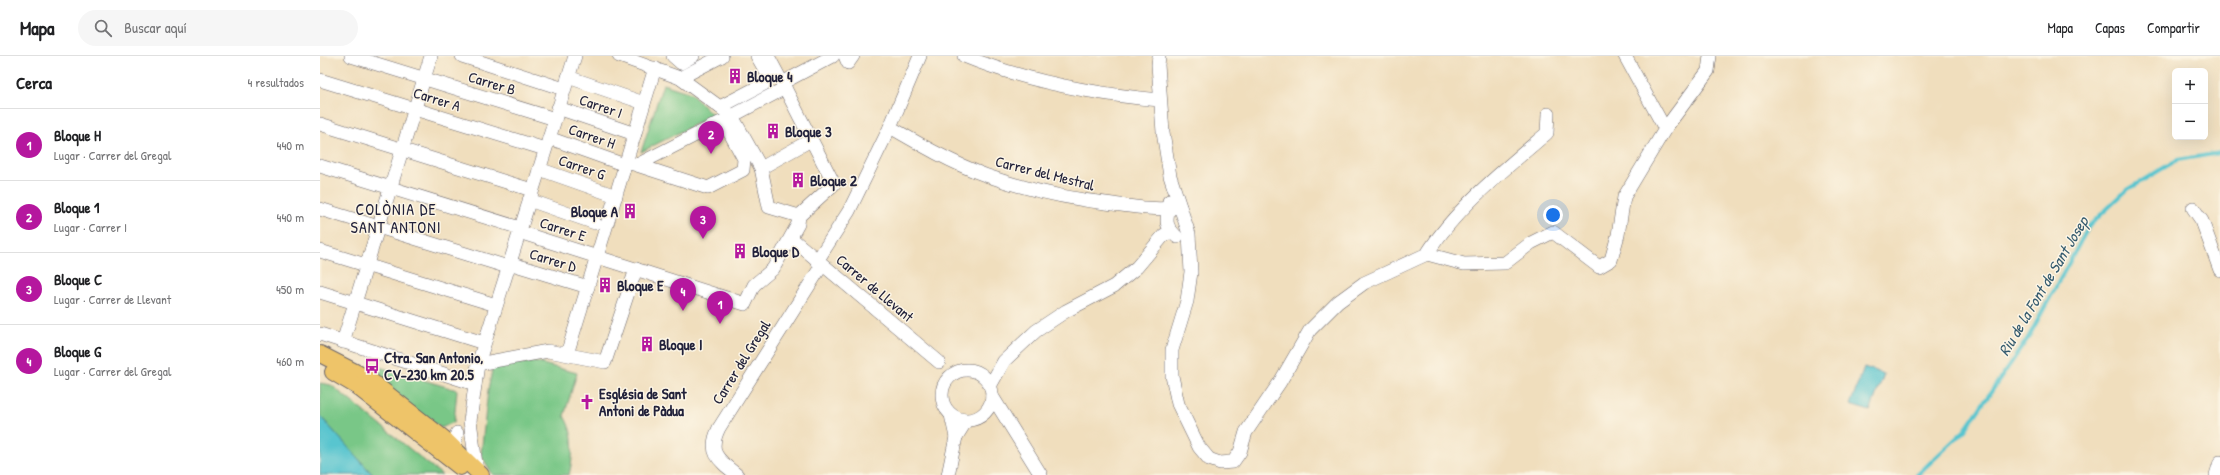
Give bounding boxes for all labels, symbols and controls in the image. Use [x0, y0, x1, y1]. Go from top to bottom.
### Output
search box [78, 10, 358, 46]
text: Mapa [20, 15, 54, 41]
icon: search [92, 17, 114, 39]
text: Buscar aquí [124, 17, 187, 38]
text: Mapa [2048, 18, 2073, 37]
text: Capas [2095, 18, 2125, 37]
text: Compartir [2147, 18, 2200, 37]
street label: Carrer B [466, 66, 518, 100]
place label: Bloque 4 [747, 66, 793, 88]
building icon: Bloque 4 [726, 67, 744, 85]
map controls [2172, 68, 2208, 140]
button: + [2172, 68, 2208, 104]
text: Cerca [16, 71, 52, 94]
text: 4 resultados [247, 73, 304, 91]
street label: Carrer A [411, 82, 464, 116]
street label: Carrer I [577, 89, 625, 123]
button: − [2172, 104, 2208, 140]
street label: Carrer H [566, 118, 618, 154]
pin: 2 [698, 121, 724, 154]
place label: Bloque 3 [785, 121, 832, 143]
building icon: Bloque 3 [764, 122, 782, 140]
text: Bloque H [54, 125, 101, 146]
text: 1 [27, 136, 31, 154]
text: 440 m [277, 136, 304, 154]
text: Lugar · Carrer del Gregal [54, 146, 171, 164]
street label: Carrer G [556, 149, 609, 185]
street label: Carrer del Mestral [993, 151, 1097, 195]
place label: Bloque 2 [810, 170, 858, 192]
building icon: Bloque 2 [789, 171, 807, 189]
text: Bloque 1 [54, 197, 99, 218]
district label: COLÒNIA DE SANT ANTONI [351, 198, 441, 238]
place label: Bloque A [571, 201, 619, 223]
building icon: Bloque A [621, 202, 639, 220]
your location [1543, 205, 1563, 225]
pin: 3 [690, 206, 716, 239]
text: 2 [26, 208, 32, 226]
text: 440 m [277, 208, 304, 226]
water label: Riu de la Font de Sant Josep [1993, 211, 2094, 360]
street label: Carrer E [537, 212, 589, 246]
text: Lugar · Carrer I [54, 218, 127, 236]
place label: Bloque D [752, 241, 800, 263]
building icon: Bloque D [731, 242, 749, 260]
street label: Carrer D [527, 243, 580, 277]
street label: Carrer de Llevant [832, 249, 919, 327]
text: Bloque C [54, 269, 102, 290]
place label: Bloque E [617, 275, 664, 297]
building icon: Bloque E [596, 276, 614, 294]
pin: 4 [670, 278, 696, 311]
text: 3 [26, 280, 32, 298]
text: 450 m [276, 280, 304, 298]
text: Lugar · Carrer de Llevant [54, 290, 171, 308]
pin: 1 [707, 291, 733, 324]
street label: Carrer del Gregal [707, 316, 775, 408]
place label: Bloque I [659, 334, 703, 356]
building icon: Bloque I [638, 335, 656, 353]
text: Bloque G [54, 341, 101, 362]
place label: Ctra. San Antonio, CV-230 km 20.5 [384, 347, 483, 385]
text: 4 [27, 352, 31, 370]
text: 460 m [276, 352, 304, 370]
bus stop icon: Ctra. San Antonio, CV-230 km 20.5 [363, 357, 381, 375]
text: Lugar · Carrer del Gregal [54, 362, 171, 380]
place label: Església de Sant Antoni de Pàdua [599, 383, 687, 421]
church icon: Església de Sant Antoni de Pàdua [578, 393, 596, 411]

